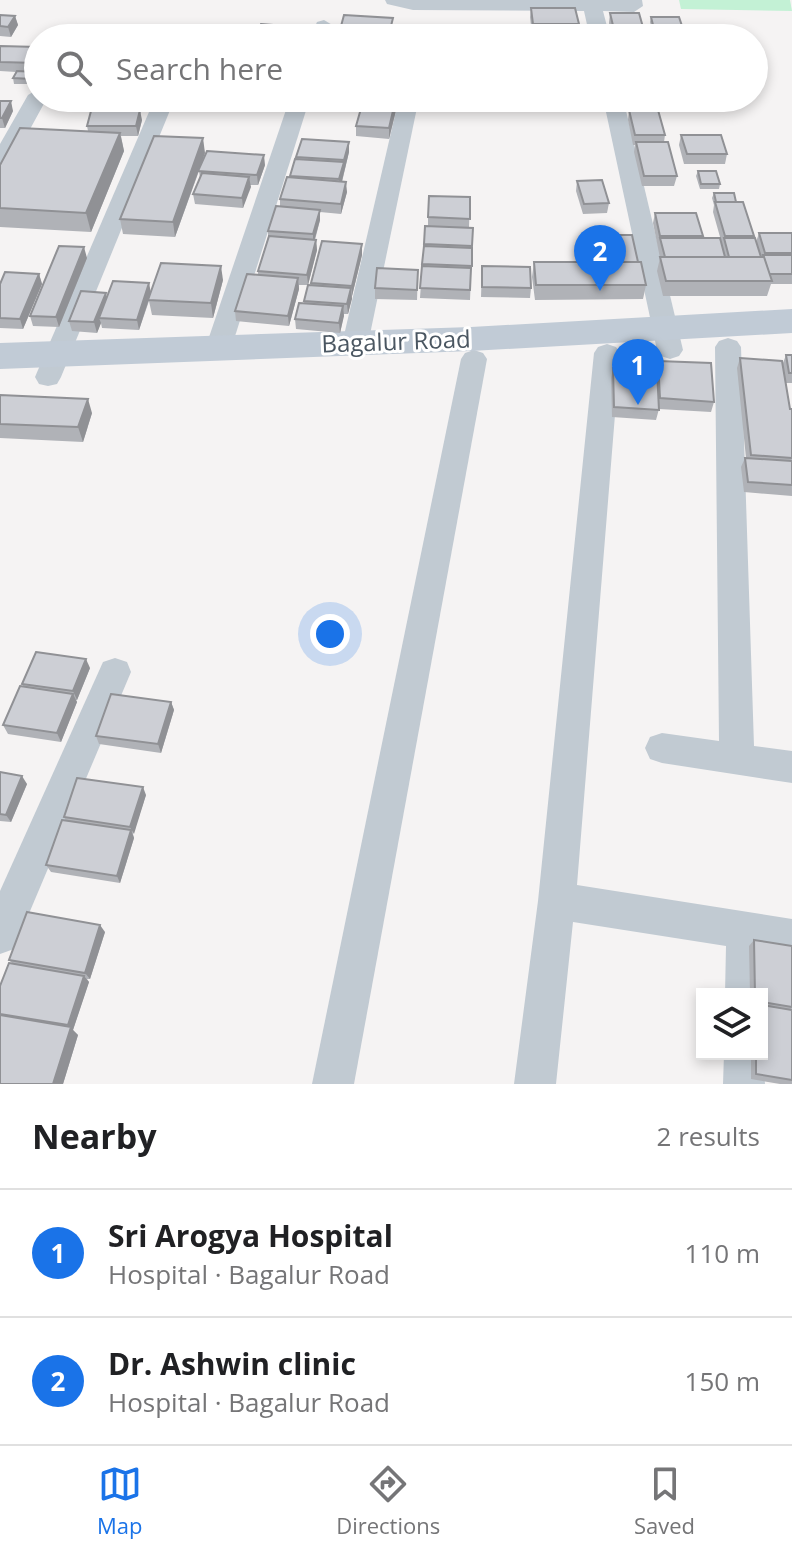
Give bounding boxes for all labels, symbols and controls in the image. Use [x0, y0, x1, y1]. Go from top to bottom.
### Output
search box [24, 24, 768, 112]
icon: search [52, 46, 96, 90]
text: Search here [116, 48, 283, 89]
pin: 2 [574, 225, 626, 291]
street label: Bagalur Road [321, 321, 471, 360]
pin: 1 [612, 339, 664, 405]
your location [310, 614, 350, 654]
map controls [696, 988, 768, 1060]
button: layers [696, 988, 768, 1060]
text: Nearby [32, 1113, 157, 1159]
text: 2 results [657, 1118, 760, 1154]
text: Sri Arogya Hospital [108, 1215, 393, 1256]
text: 1 [51, 1235, 65, 1271]
text: 110 m [685, 1235, 760, 1271]
text: Hospital · Bagalur Road [108, 1256, 390, 1292]
text: Dr. Ashwin clinic [108, 1343, 356, 1384]
text: 2 [51, 1363, 65, 1399]
text: 150 m [685, 1363, 760, 1399]
text: Hospital · Bagalur Road [108, 1384, 390, 1420]
tab: Map [97, 1462, 142, 1540]
tab: Directions [336, 1462, 440, 1540]
tab: Saved [634, 1462, 695, 1540]

